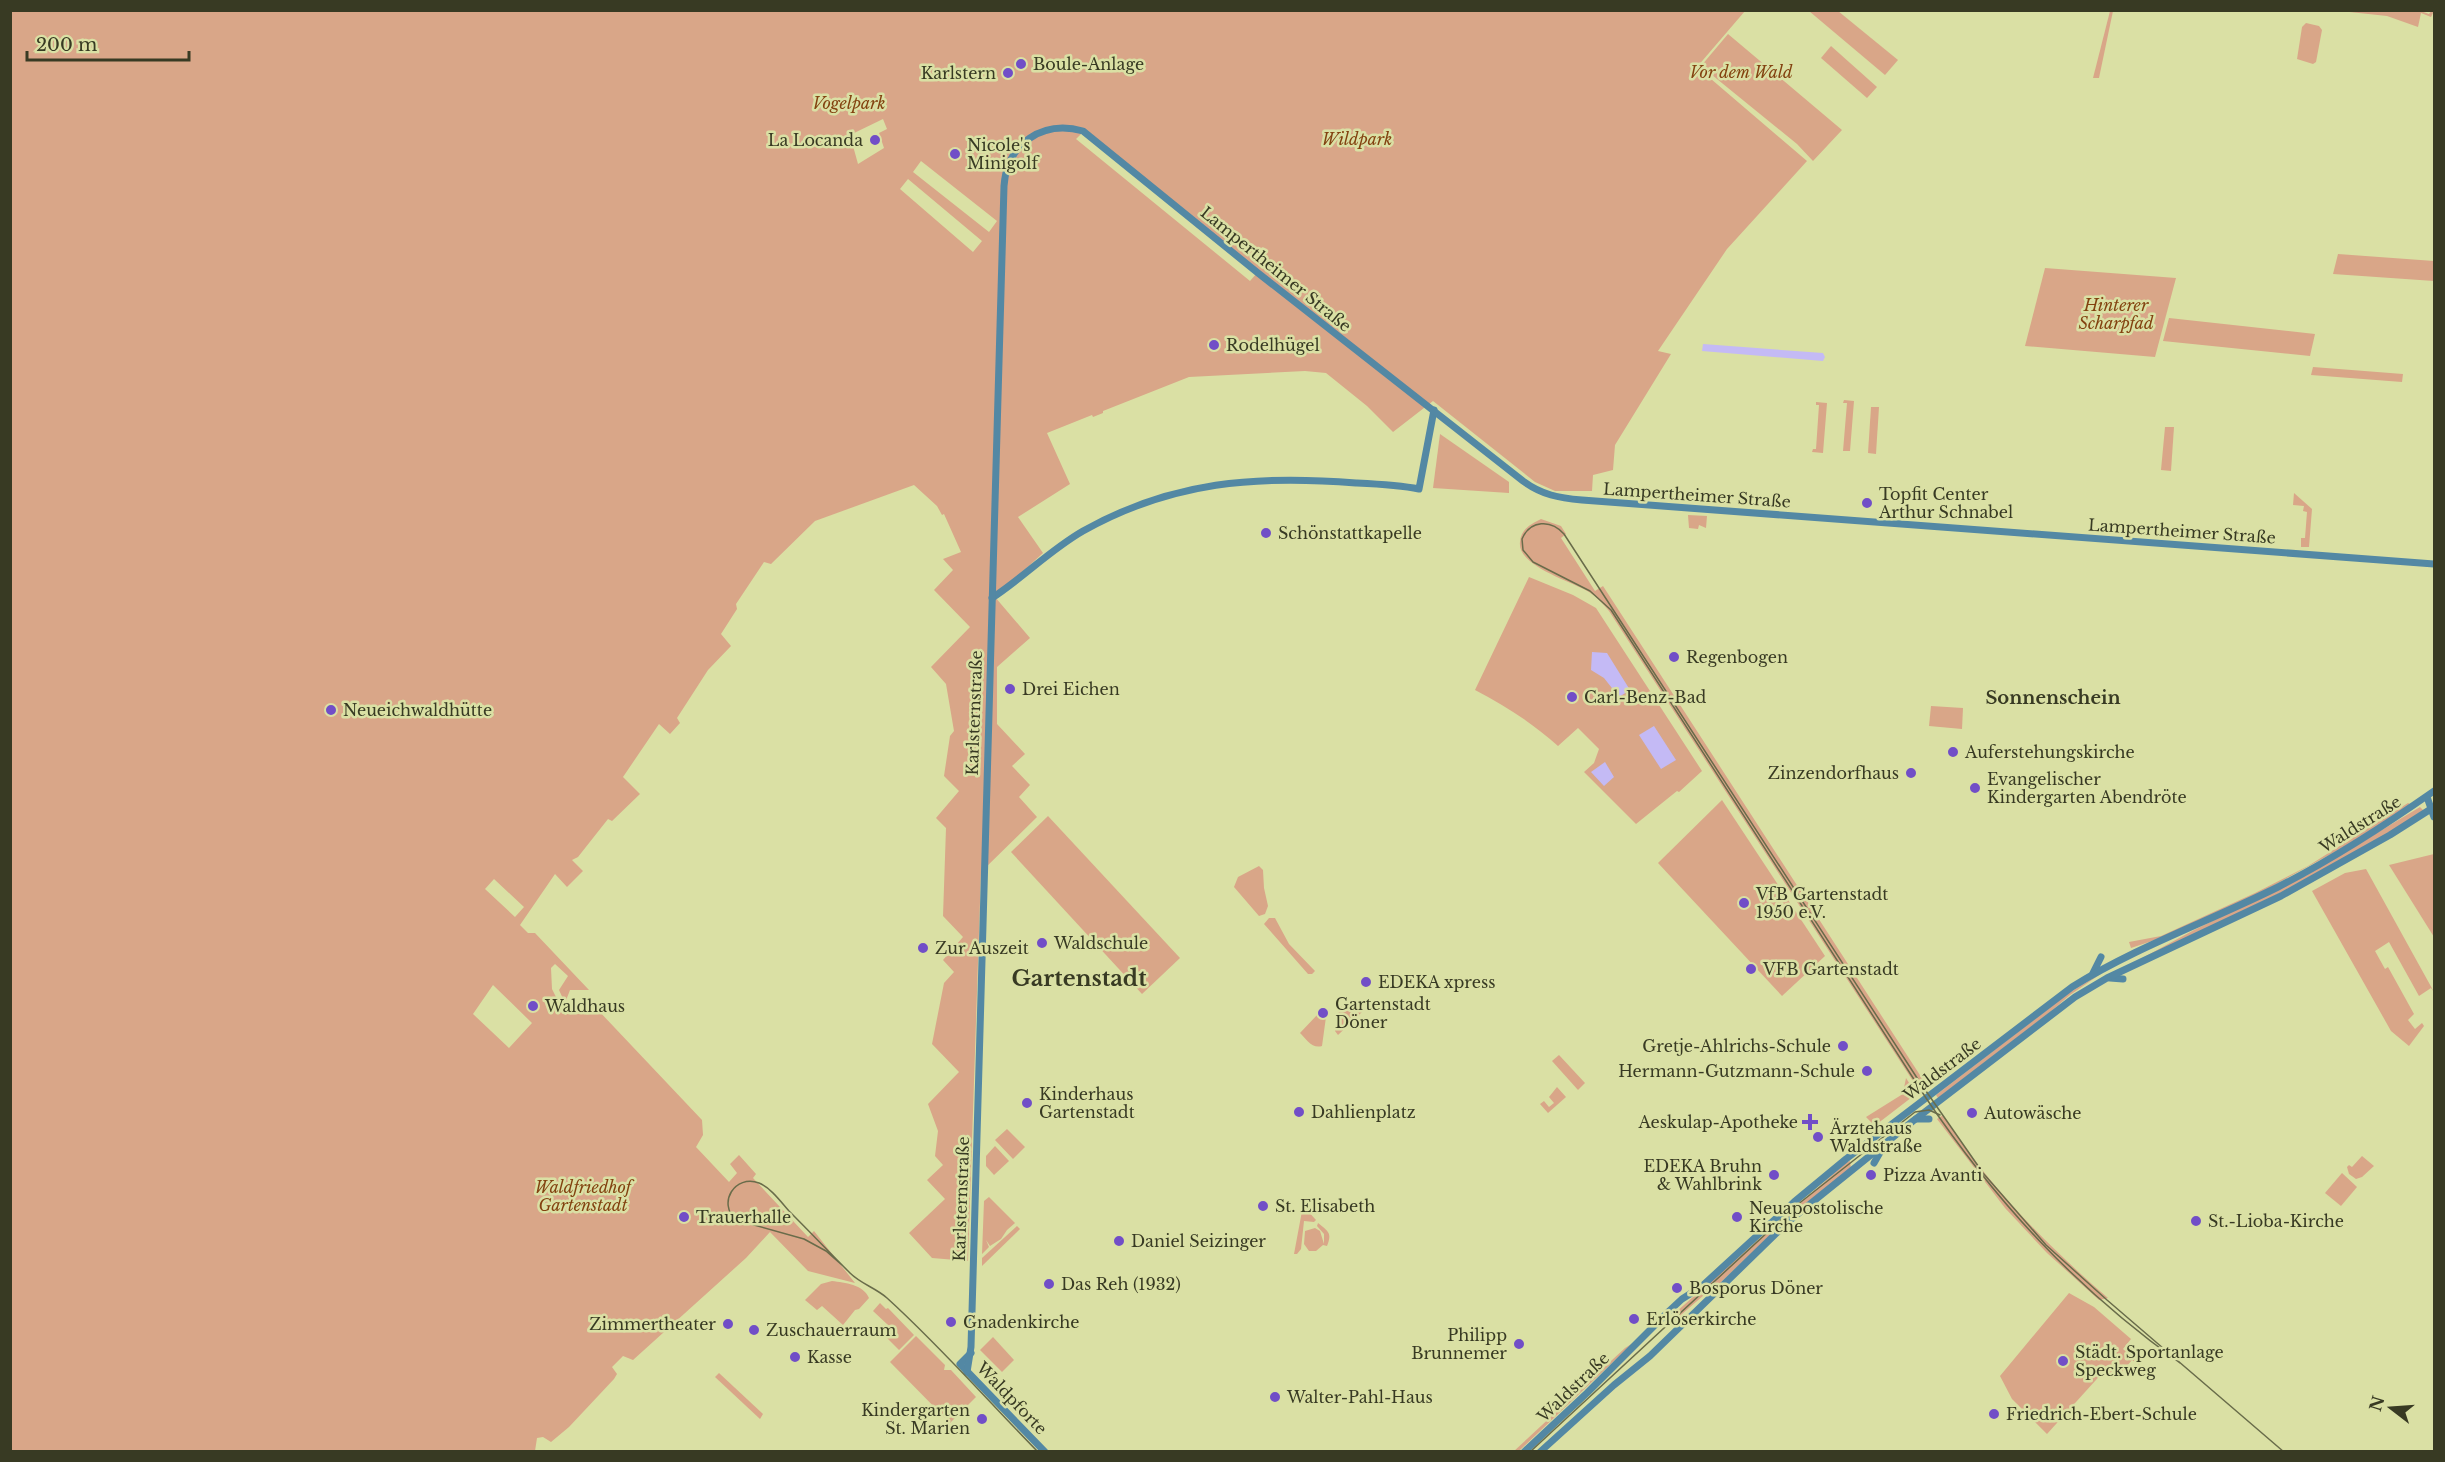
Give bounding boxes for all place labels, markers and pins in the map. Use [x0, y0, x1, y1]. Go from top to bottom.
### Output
place label: Boule-Anlage [1033, 54, 1144, 74]
marker: Boule-Anlage [1014, 57, 1028, 71]
place label: Karlstern [921, 63, 996, 83]
marker: Karlstern [1001, 66, 1015, 80]
place label: La Locanda [768, 130, 863, 150]
marker: La Locanda [868, 133, 882, 147]
place label: Nicole's Minigolf [967, 135, 1041, 173]
marker: Nicole's Minigolf [948, 147, 962, 161]
place label: Rodelhügel [1226, 335, 1320, 355]
marker: Rodelhügel [1207, 338, 1221, 352]
place label: Topfit Center Arthur Schnabel [1878, 484, 2013, 522]
marker: Topfit Center Arthur Schnabel [1860, 496, 1874, 510]
place label: Schönstattkapelle [1278, 523, 1422, 543]
marker: Schönstattkapelle [1259, 526, 1273, 540]
place label: Regenbogen [1686, 647, 1788, 667]
marker: Regenbogen [1667, 650, 1681, 664]
place label: Drei Eichen [1022, 679, 1120, 699]
marker: Drei Eichen [1003, 682, 1017, 696]
place label: Carl-Benz-Bad [1584, 687, 1707, 707]
marker: Carl-Benz-Bad [1565, 690, 1579, 704]
place label: Neueichwaldhütte [343, 700, 492, 720]
marker: Neueichwaldhütte [324, 703, 338, 717]
place label: Auferstehungskirche [1964, 742, 2135, 762]
marker: Auferstehungskirche [1946, 745, 1960, 759]
place label: Zinzendorfhaus [1768, 763, 1899, 783]
marker: Zinzendorfhaus [1904, 766, 1918, 780]
place label: Evangelischer Kindergarten Abendröte [1987, 769, 2187, 807]
marker: Evangelischer Kindergarten Abendröte [1968, 781, 1982, 795]
place label: VfB Gartenstadt 1950 e.V. [1755, 884, 1888, 922]
marker: VfB Gartenstadt 1950 e.V. [1737, 896, 1751, 910]
place label: Waldschule [1053, 933, 1148, 953]
marker: Waldschule [1035, 936, 1049, 950]
place label: Zur Auszeit [935, 938, 1029, 958]
marker: Zur Auszeit [916, 941, 930, 955]
place label: VFB Gartenstadt [1762, 959, 1899, 979]
marker: VFB Gartenstadt [1744, 962, 1758, 976]
place label: EDEKA xpress [1378, 972, 1495, 992]
marker: EDEKA xpress [1359, 975, 1373, 989]
place label: Gartenstadt Döner [1335, 994, 1431, 1032]
place label: Waldhaus [544, 996, 625, 1016]
marker: Waldhaus [526, 999, 540, 1013]
marker: Gartenstadt Döner [1316, 1006, 1330, 1020]
place label: Gretje-Ahlrichs-Schule [1642, 1036, 1831, 1056]
marker: Gretje-Ahlrichs-Schule [1836, 1039, 1850, 1053]
place label: Hermann-Gutzmann-Schule [1618, 1061, 1855, 1081]
marker: Hermann-Gutzmann-Schule [1860, 1064, 1874, 1078]
place label: Kinderhaus Gartenstadt [1039, 1084, 1135, 1122]
marker: Kinderhaus Gartenstadt [1020, 1096, 1034, 1110]
place label: Dahlienplatz [1311, 1102, 1416, 1122]
place label: Autowäsche [1983, 1103, 2081, 1123]
marker: Dahlienplatz [1292, 1105, 1306, 1119]
marker: Autowäsche [1965, 1106, 1979, 1120]
place label: Aeskulap-Apotheke [1638, 1112, 1798, 1132]
marker: Aeskulap-Apotheke [1803, 1115, 1817, 1129]
place label: Ärztehaus Waldstraße [1829, 1118, 1922, 1156]
marker: Ärztehaus Waldstraße [1811, 1130, 1825, 1144]
place label: EDEKA Bruhn & Wahlbrink [1643, 1156, 1762, 1194]
place label: Pizza Avanti [1883, 1165, 1983, 1185]
marker: EDEKA Bruhn & Wahlbrink [1767, 1168, 1781, 1182]
marker: Pizza Avanti [1864, 1168, 1878, 1182]
place label: St. Elisabeth [1275, 1196, 1375, 1216]
place label: Neuapostolische Kirche [1749, 1198, 1884, 1236]
marker: St. Elisabeth [1256, 1199, 1270, 1213]
place label: Trauerhalle [696, 1207, 791, 1227]
marker: Trauerhalle [677, 1210, 691, 1224]
marker: Neuapostolische Kirche [1730, 1210, 1744, 1224]
place label: St.-Lioba-Kirche [2208, 1211, 2344, 1231]
marker: St.-Lioba-Kirche [2189, 1214, 2203, 1228]
place label: Daniel Seizinger [1131, 1231, 1266, 1251]
marker: Daniel Seizinger [1112, 1234, 1126, 1248]
place label: Das Reh (1932) [1061, 1274, 1181, 1294]
marker: Das Reh (1932) [1042, 1277, 1056, 1291]
place label: Bosporus Döner [1689, 1278, 1823, 1298]
marker: Bosporus Döner [1670, 1281, 1684, 1295]
place label: Erlöserkirche [1646, 1309, 1757, 1329]
place label: Gnadenkirche [963, 1312, 1079, 1332]
marker: Erlöserkirche [1627, 1312, 1641, 1326]
place label: Zimmertheater [589, 1314, 716, 1334]
marker: Gnadenkirche [944, 1315, 958, 1329]
marker: Zimmertheater [721, 1317, 735, 1331]
place label: Zuschauerraum [766, 1320, 897, 1340]
marker: Zuschauerraum [747, 1323, 761, 1337]
place label: Philipp Brunnemer [1411, 1325, 1507, 1363]
marker: Philipp Brunnemer [1512, 1337, 1526, 1351]
place label: Städt. Sportanlage Speckweg [2075, 1342, 2224, 1380]
place label: Kasse [807, 1347, 852, 1367]
marker: Kasse [788, 1350, 802, 1364]
marker: Städt. Sportanlage Speckweg [2056, 1354, 2070, 1368]
place label: Walter-Pahl-Haus [1286, 1387, 1433, 1407]
marker: Walter-Pahl-Haus [1268, 1390, 1282, 1404]
place label: Kindergarten St. Marien [861, 1400, 970, 1438]
place label: Friedrich-Ebert-Schule [2006, 1404, 2197, 1424]
marker: Friedrich-Ebert-Schule [1987, 1407, 2001, 1421]
marker: Kindergarten St. Marien [975, 1412, 989, 1426]

